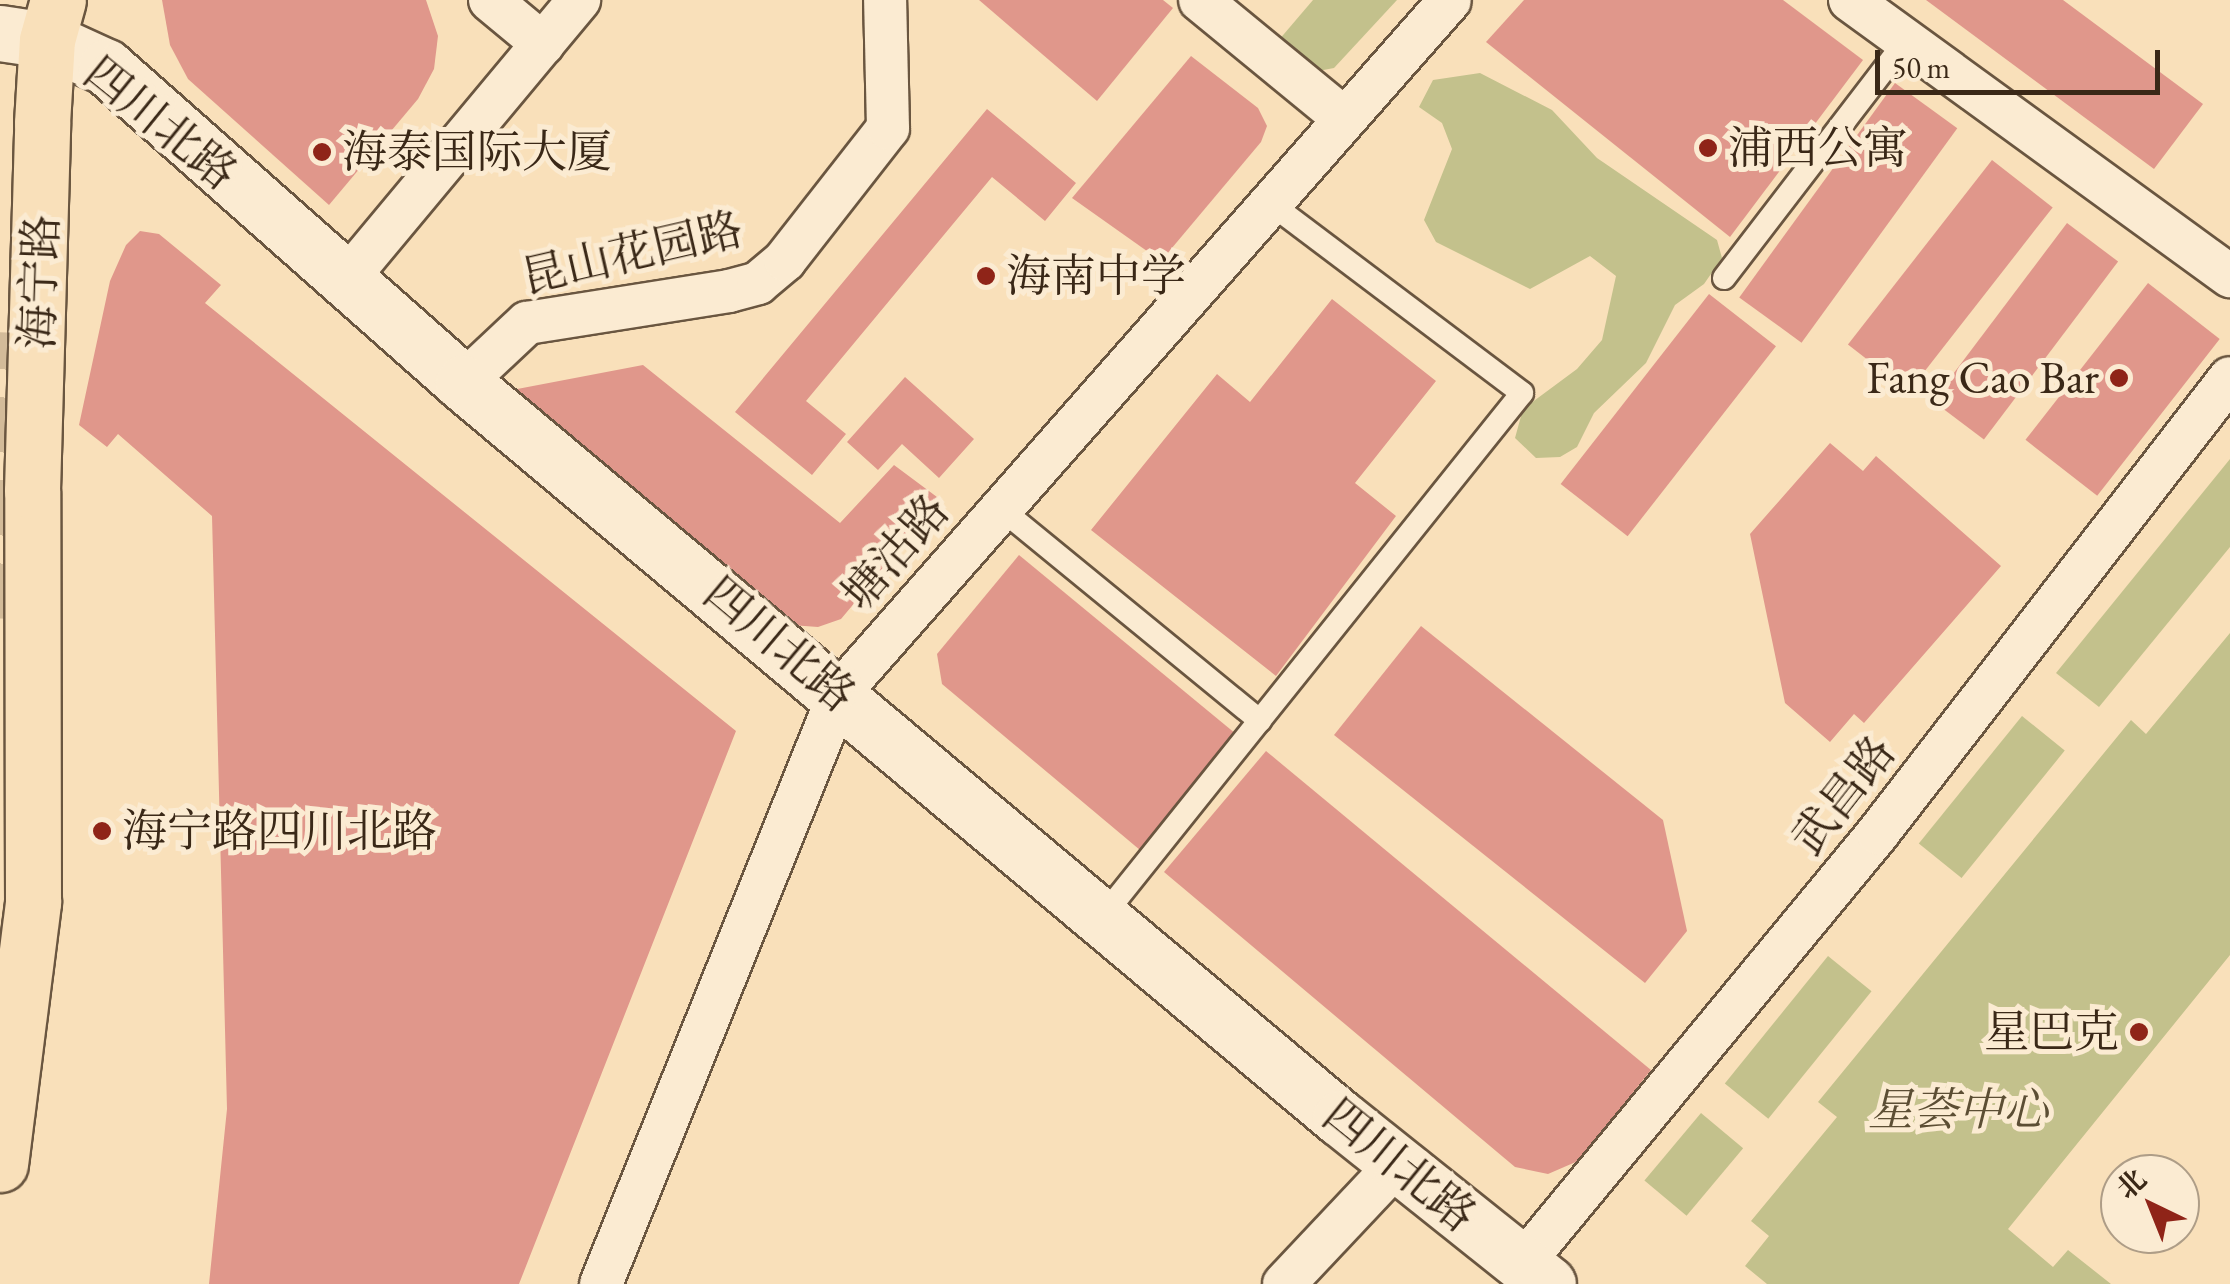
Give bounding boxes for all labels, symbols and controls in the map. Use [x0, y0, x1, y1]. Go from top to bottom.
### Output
scale bar [1880, 30, 2165, 92]
street label: 四川北路 [74, 45, 248, 201]
text: 50 m [1892, 48, 1950, 87]
place label: 浦西公寓 [1728, 121, 1908, 175]
place label: 海泰国际大厦 [342, 125, 612, 179]
marker: 浦西公寓 [1697, 137, 1719, 159]
marker: 海泰国际大厦 [311, 141, 333, 163]
street label: 昆山花园路 [516, 201, 748, 305]
street label: 海宁路 [10, 214, 68, 350]
place label: 海南中学 [1006, 249, 1186, 303]
marker: 海南中学 [975, 265, 997, 287]
place label: Fang Cao Bar [1866, 351, 2099, 405]
marker: Fang Cao Bar [2108, 367, 2130, 389]
street label: 塘沽路 [830, 483, 960, 621]
street label: 四川北路 [694, 565, 866, 723]
street label: 武昌路 [1780, 725, 1906, 865]
place label: 海宁路四川北路 [122, 804, 437, 858]
marker: 海宁路四川北路 [91, 820, 113, 842]
place label: 星巴克 [1984, 1005, 2119, 1059]
marker: 星巴克 [2128, 1021, 2150, 1043]
park label: 星荟中心 [1868, 1083, 2048, 1137]
street label: 四川北路 [1313, 1087, 1487, 1243]
north arrow [2100, 1154, 2200, 1254]
text: 北 [2108, 1161, 2153, 1206]

